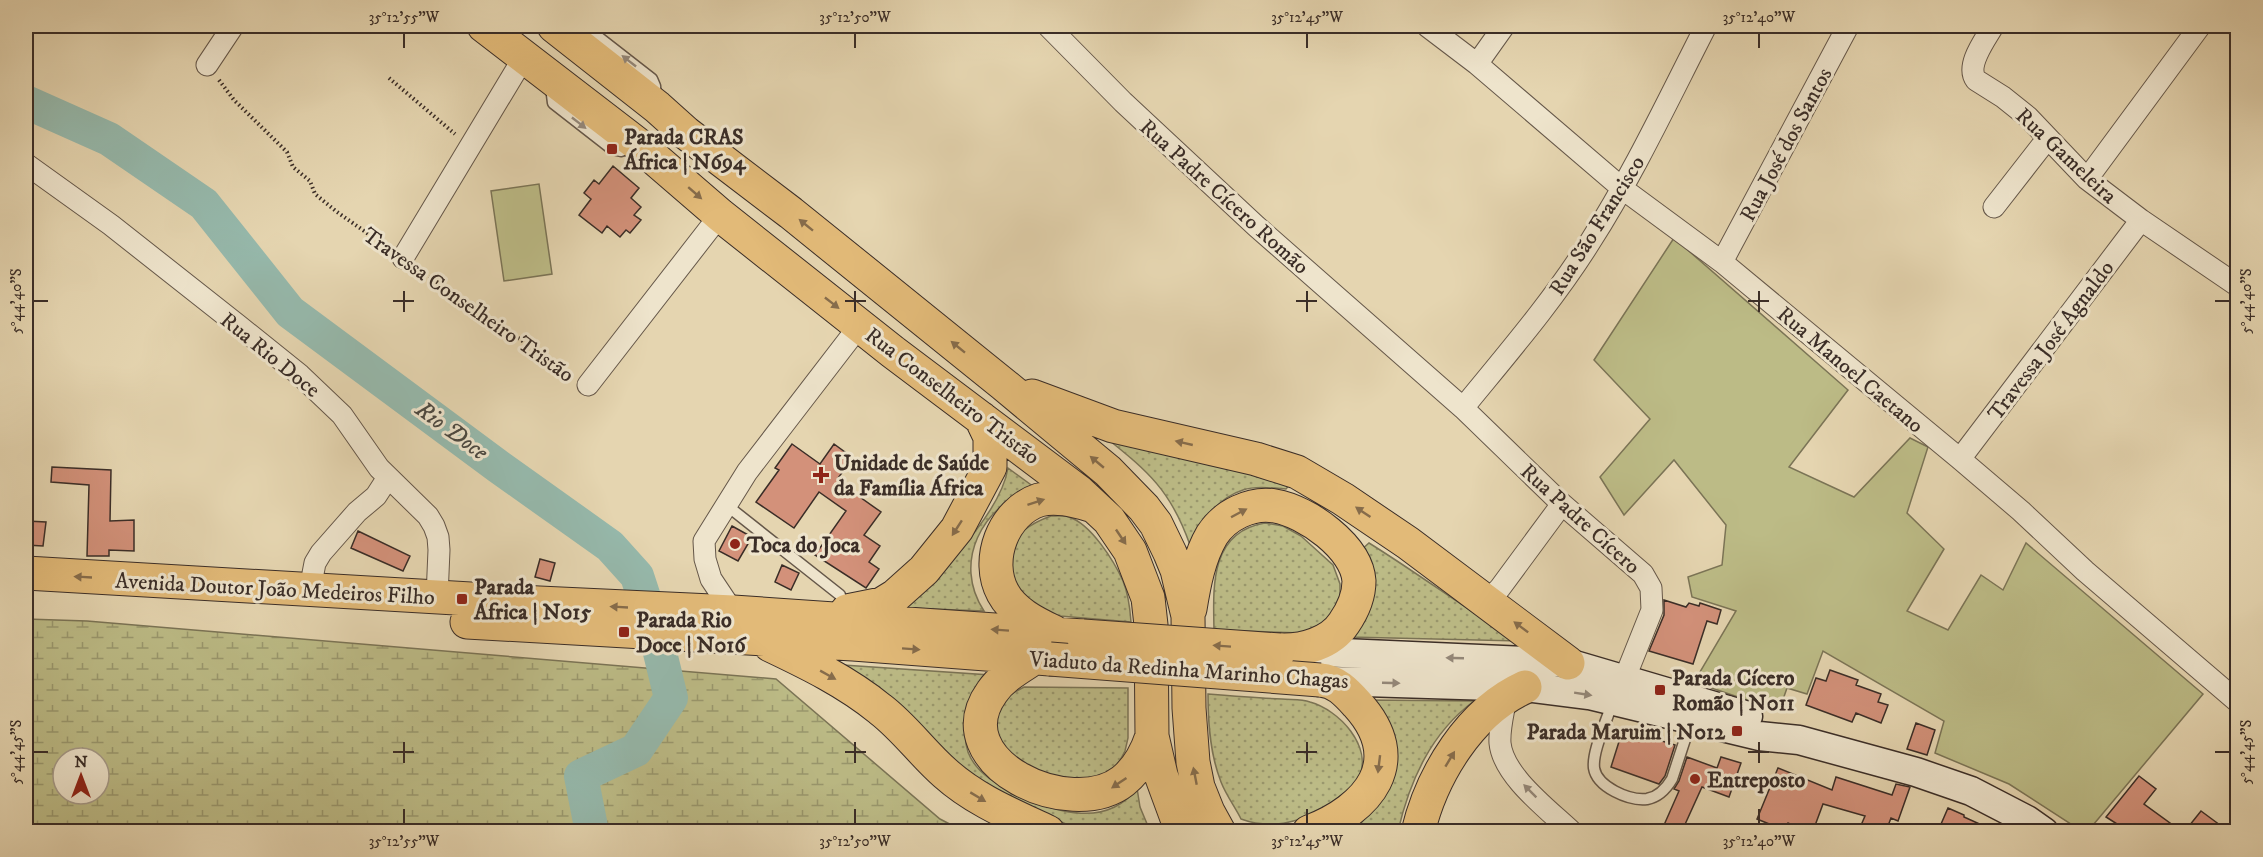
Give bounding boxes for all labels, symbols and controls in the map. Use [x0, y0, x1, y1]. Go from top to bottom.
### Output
text: 35°12'55"W [369, 8, 440, 27]
text: 35°12'50"W [819, 8, 891, 27]
text: 35°12'45"W [1271, 8, 1343, 27]
text: 35°12'40"W [1723, 8, 1795, 27]
one-way arrow [621, 55, 636, 67]
street label: Rua José dos Santos [1734, 63, 1838, 226]
street label: Rua Gameleira [2010, 102, 2123, 210]
street label: Rua Padre Cícero Romão [1134, 114, 1314, 280]
one-way arrow [571, 117, 587, 130]
place label: Parada CRAS África | N694 [623, 124, 747, 176]
marker: Parada CRAS África | N694 [605, 142, 619, 156]
street label: Rua São Francisco [1544, 151, 1651, 301]
one-way arrow [687, 186, 702, 199]
one-way arrow [798, 218, 814, 231]
street label: Travessa Conselheiro Tristão [357, 222, 579, 388]
street label: Travessa José Agnaldo [1982, 256, 2120, 426]
text: 5°44'40"S [7, 268, 26, 334]
text: 5°44'40"S [2237, 268, 2256, 334]
one-way arrow [824, 296, 840, 309]
street label: Rua Manoel Caetano [1771, 301, 1929, 439]
street label: Rua Rio Doce [215, 307, 325, 404]
street label: Rua Conselheiro Tristão [859, 322, 1045, 471]
one-way arrow [950, 341, 965, 354]
water label: Rio Doce [408, 394, 494, 468]
one-way arrow [1174, 438, 1193, 447]
place label: Unidade de Saúde da Família África [834, 450, 989, 502]
one-way arrow [1090, 456, 1105, 469]
street label: Rua Padre Cícero [1514, 458, 1646, 580]
marker: Unidade de Saúde da Família África [812, 466, 830, 484]
one-way arrow [1027, 497, 1045, 506]
one-way arrow [1356, 506, 1372, 518]
one-way arrow [1231, 508, 1248, 518]
one-way arrow [951, 520, 962, 536]
one-way arrow [1115, 528, 1127, 544]
place label: Toca do Joca [746, 532, 860, 559]
marker: Toca do Joca [728, 537, 742, 551]
street label: Avenida Doutor João Medeiros Filho [114, 568, 435, 611]
one-way arrow [73, 572, 92, 581]
place label: Parada África | N015 [473, 574, 591, 626]
marker: Parada África | N015 [455, 592, 469, 606]
one-way arrow [609, 603, 628, 612]
place label: Parada Rio Doce | N016 [636, 607, 747, 659]
one-way arrow [1513, 622, 1528, 634]
marker: Parada Rio Doce | N016 [617, 625, 631, 639]
one-way arrow [990, 625, 1009, 635]
one-way arrow [1212, 641, 1231, 651]
one-way arrow [902, 644, 921, 653]
street label: Viaduto da Redinha Marinho Chagas [1027, 646, 1349, 695]
one-way arrow [1446, 653, 1465, 662]
place label: Parada Cícero Romão | N011 [1672, 665, 1795, 717]
one-way arrow [820, 670, 837, 680]
one-way arrow [1381, 678, 1400, 688]
marker: Parada Cícero Romão | N011 [1653, 683, 1667, 697]
one-way arrow [1574, 690, 1593, 699]
place label: Parada Maruim | N012 [1526, 719, 1726, 746]
text: 5°44'45"S [7, 720, 26, 784]
text: 5°44'45"S [2237, 720, 2256, 784]
marker: Parada Maruim | N012 [1730, 724, 1744, 738]
north arrow [51, 746, 111, 806]
one-way arrow [1444, 751, 1455, 767]
text: N [74, 752, 88, 772]
one-way arrow [1375, 755, 1384, 774]
one-way arrow [1190, 767, 1200, 785]
place label: Entreposto [1707, 767, 1805, 794]
marker: Entreposto [1688, 772, 1702, 786]
one-way arrow [1111, 777, 1127, 788]
one-way arrow [1523, 784, 1537, 799]
one-way arrow [970, 792, 986, 803]
text: 35°12'55"W [369, 832, 440, 851]
text: 35°12'50"W [819, 832, 891, 851]
text: 35°12'45"W [1271, 832, 1343, 851]
text: 35°12'40"W [1723, 832, 1795, 851]

